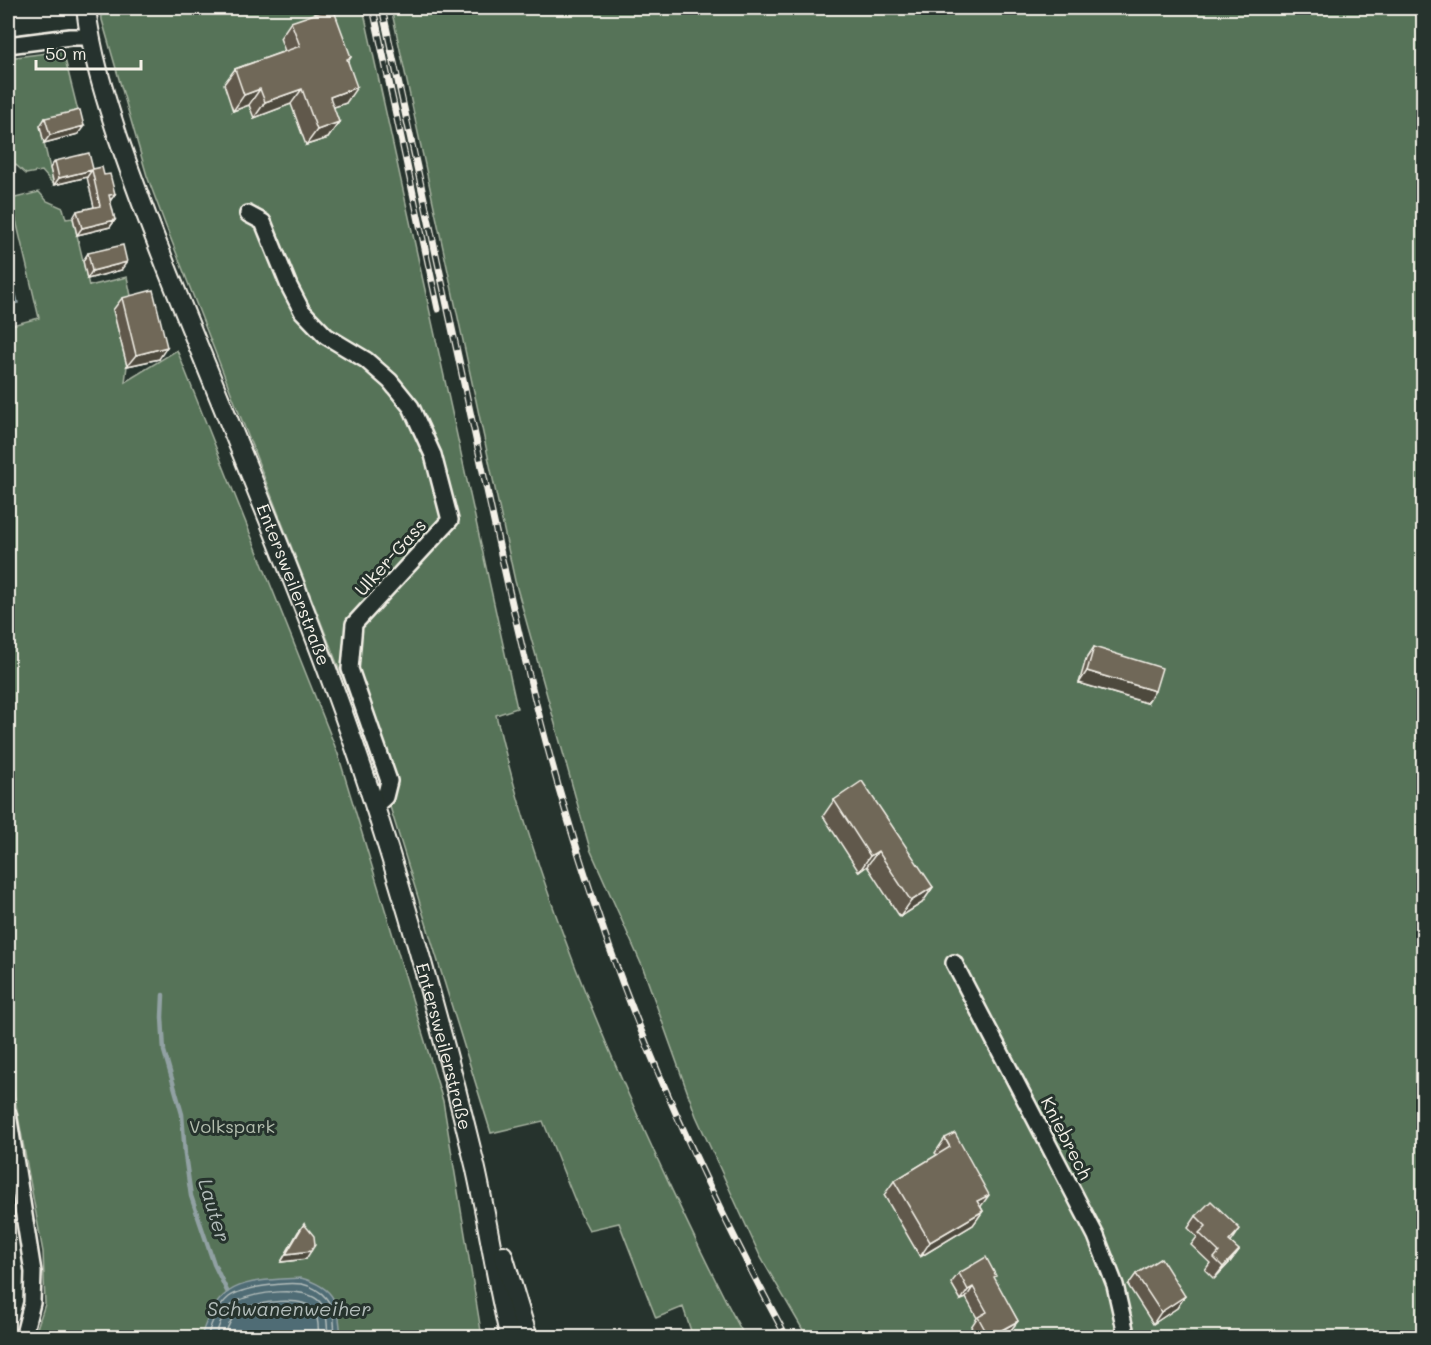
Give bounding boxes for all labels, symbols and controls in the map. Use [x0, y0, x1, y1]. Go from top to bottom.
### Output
scale bar [36, 33, 141, 71]
text: 50 m [45, 41, 87, 65]
street label: Entersweilerstraße [251, 500, 336, 669]
street label: Ulker-Gass [349, 513, 431, 601]
street label: Entersweilerstraße [411, 960, 478, 1132]
street label: Kniebrech [1036, 1092, 1098, 1184]
park label: Volkspark [189, 1114, 275, 1138]
water label: Lauter [193, 1175, 237, 1245]
water label: Schwanenweiher [207, 1295, 371, 1321]

